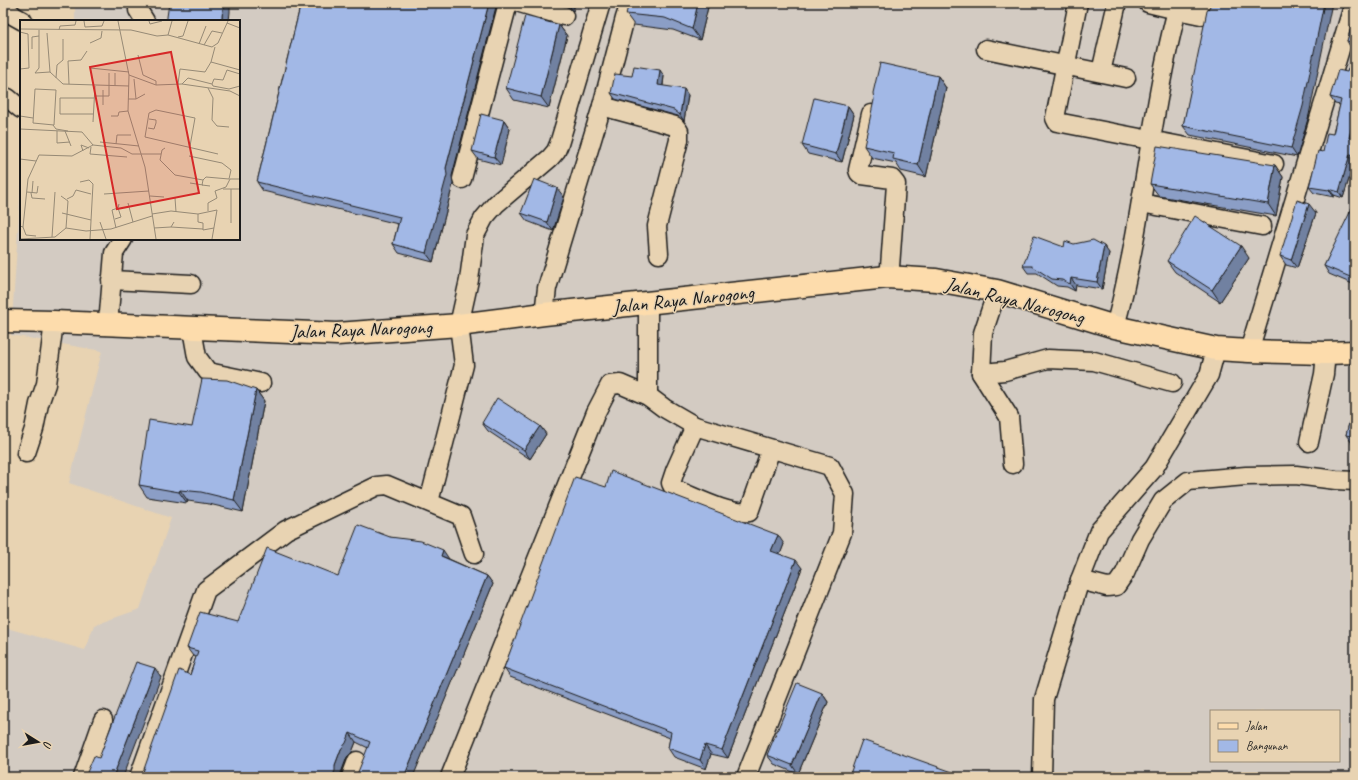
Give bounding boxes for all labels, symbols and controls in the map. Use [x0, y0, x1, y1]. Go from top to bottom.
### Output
inset map [20, 20, 240, 240]
street label: Jalan Raya Narogong [942, 271, 1088, 330]
street label: Jalan Raya Narogong [610, 280, 756, 319]
street label: Jalan Raya Narogong [288, 314, 433, 345]
legend [1210, 710, 1340, 762]
text: Jalan [1245, 718, 1268, 734]
north arrow [18, 722, 58, 762]
text: Bangunan [1246, 738, 1288, 754]
text: U [40, 740, 55, 750]

